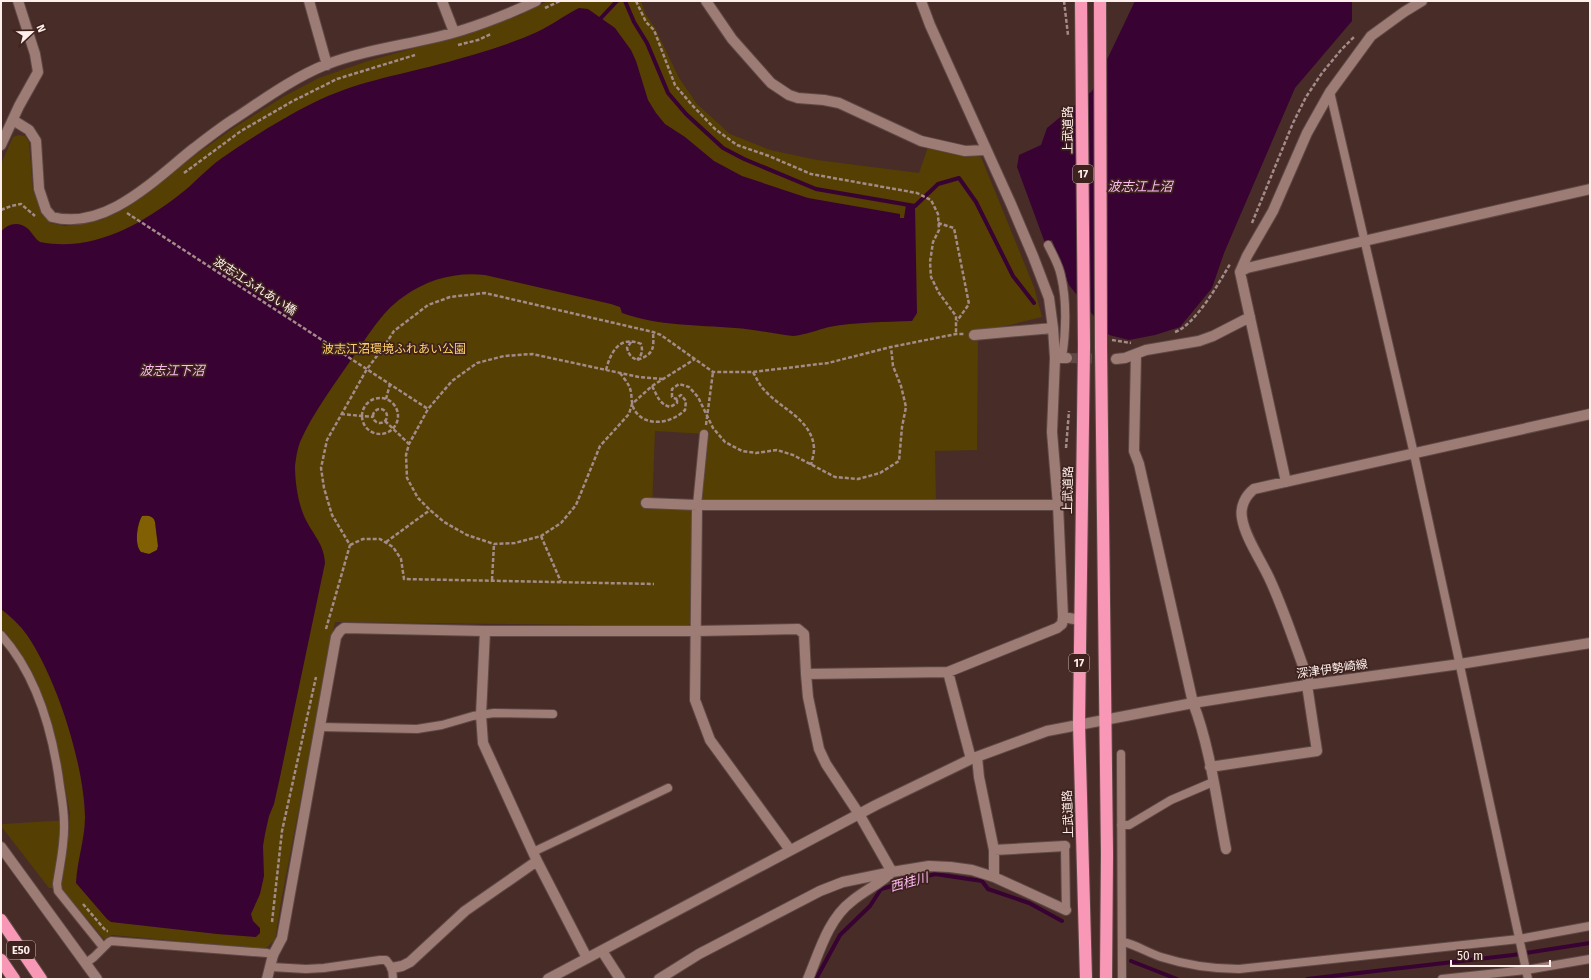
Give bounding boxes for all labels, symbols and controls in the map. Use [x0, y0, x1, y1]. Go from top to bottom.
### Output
north arrow [12, 12, 52, 52]
text: N [33, 23, 48, 34]
street label: 上武道路 [1061, 106, 1075, 154]
road number: 17 [1073, 165, 1093, 183]
water label: 波志江上沼 [1107, 179, 1174, 194]
street label: 波志江ふれあい橋 [211, 254, 299, 318]
park label: 波志江沼環境ふれあい公園 [322, 342, 466, 356]
water label: 波志江下沼 [139, 363, 206, 378]
street label: 上武道路 [1061, 466, 1075, 514]
road number: 17 [1069, 654, 1089, 672]
street label: 深津伊勢崎線 [1295, 657, 1369, 681]
street label: 上武道路 [1060, 790, 1076, 838]
water label: 西桂川 [888, 869, 932, 894]
road number: E50 [7, 941, 35, 959]
scale bar [1451, 942, 1550, 968]
text: 50 m [1457, 949, 1483, 963]

